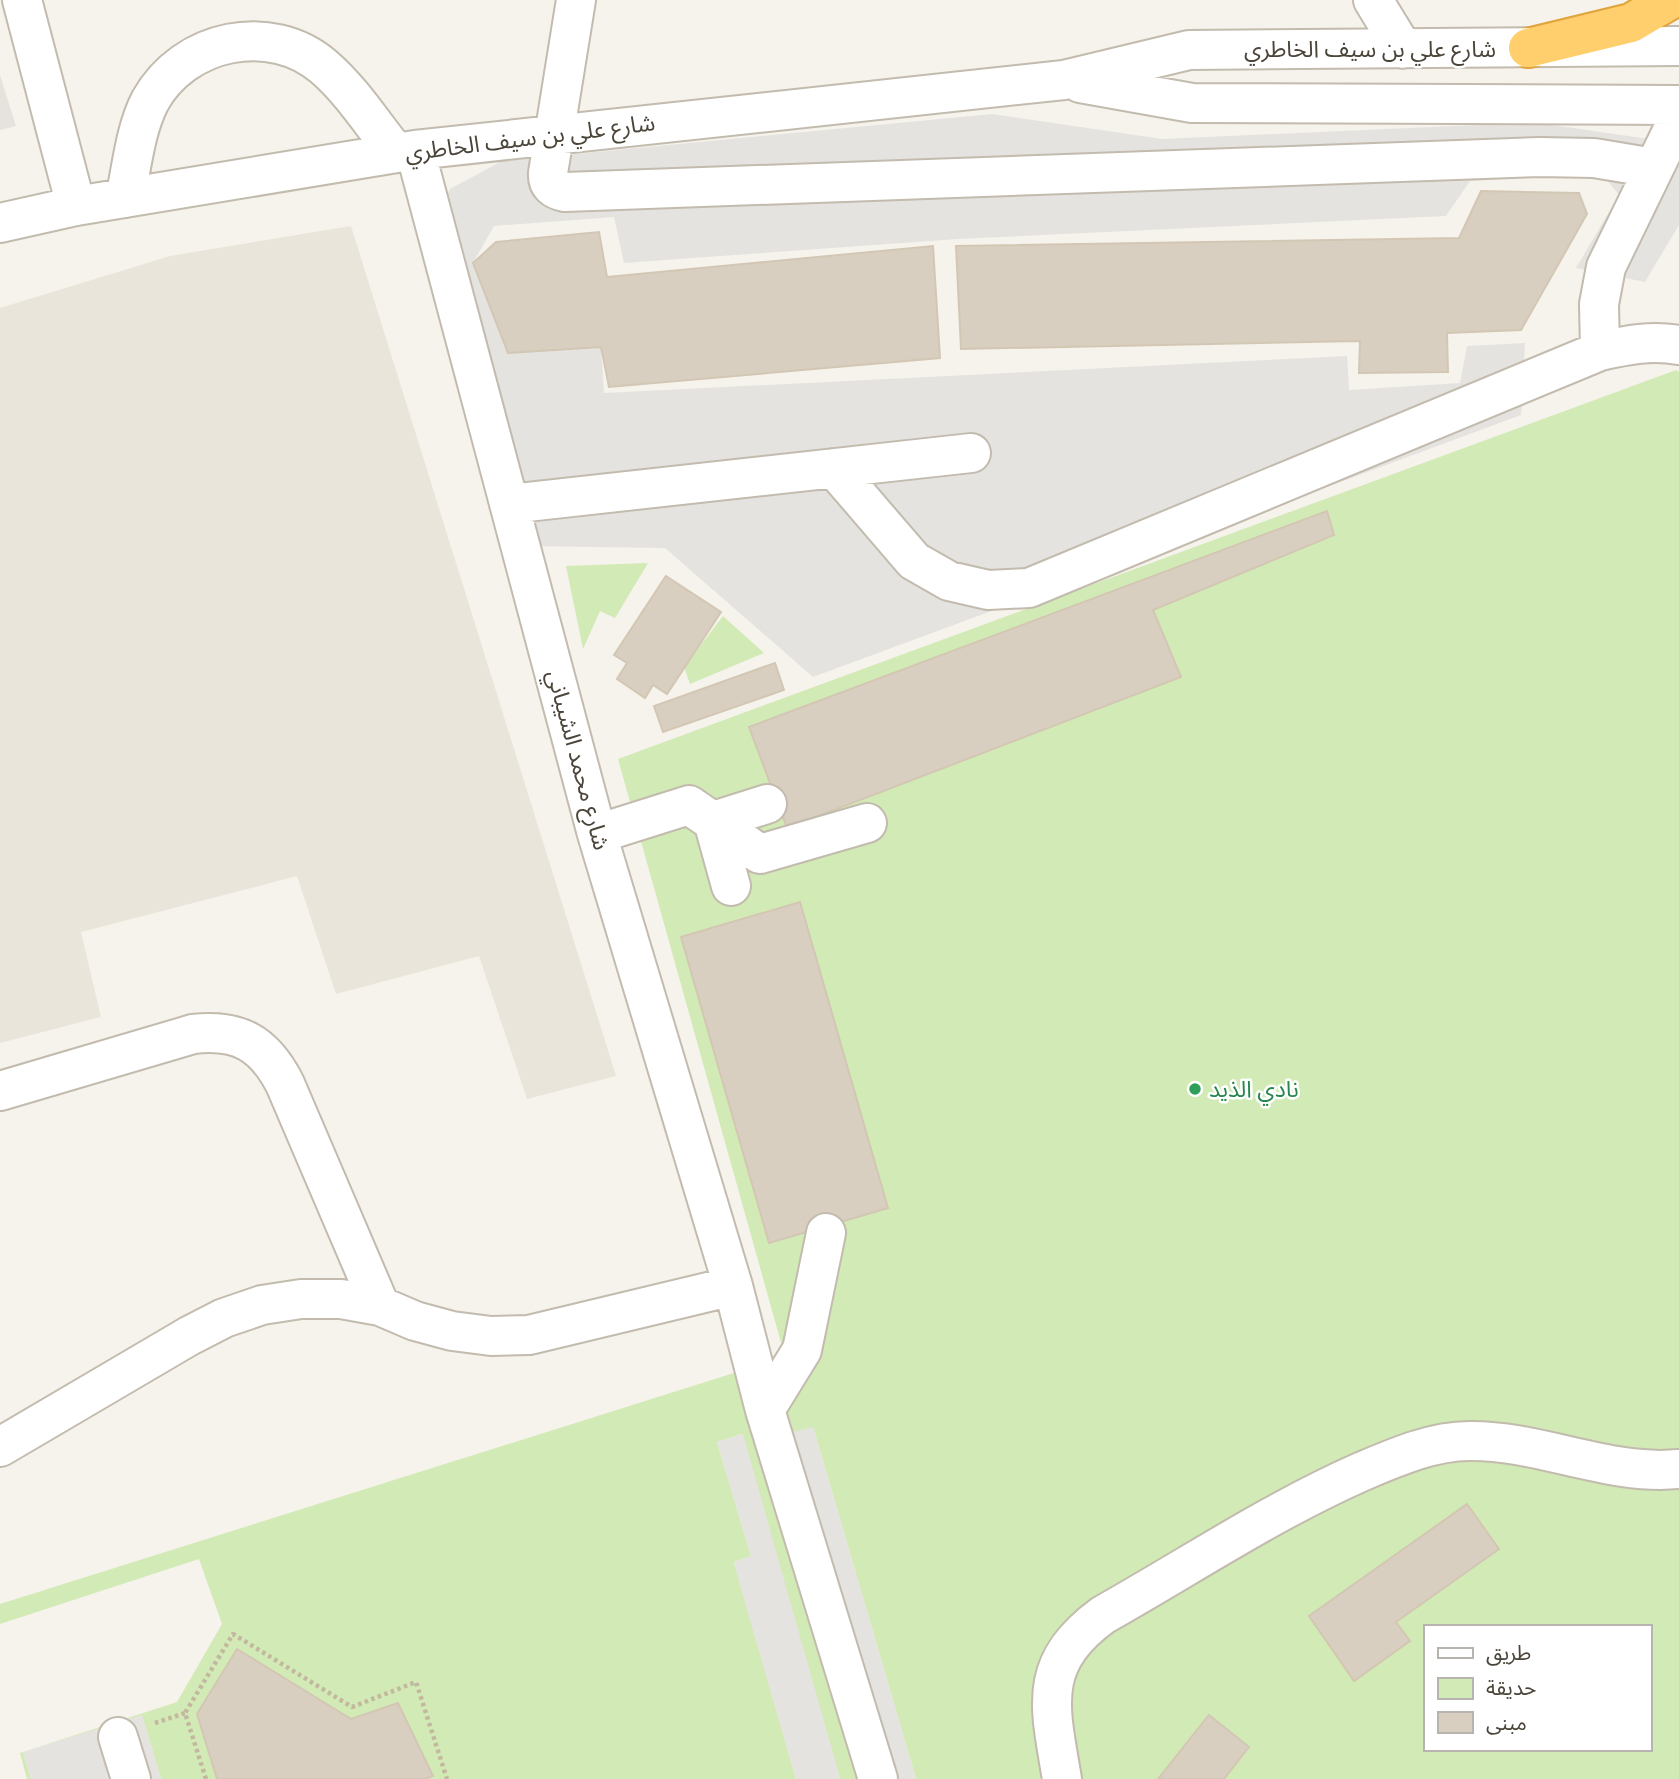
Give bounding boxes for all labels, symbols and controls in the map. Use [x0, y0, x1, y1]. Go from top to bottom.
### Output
street label: شارع علي بن سيف الخاطري [1244, 36, 1496, 66]
street label: شارع علي بن سيف الخاطري [403, 109, 657, 170]
street label: شارع محمد الشيباني [538, 667, 615, 854]
place label: نادي الذيد [1209, 1076, 1299, 1106]
marker: نادي الذيد [1187, 1081, 1203, 1097]
legend [1424, 1625, 1651, 1751]
text: طريق [1486, 1641, 1531, 1666]
text: حديقة [1486, 1676, 1536, 1700]
text: مبنى [1486, 1711, 1527, 1735]

